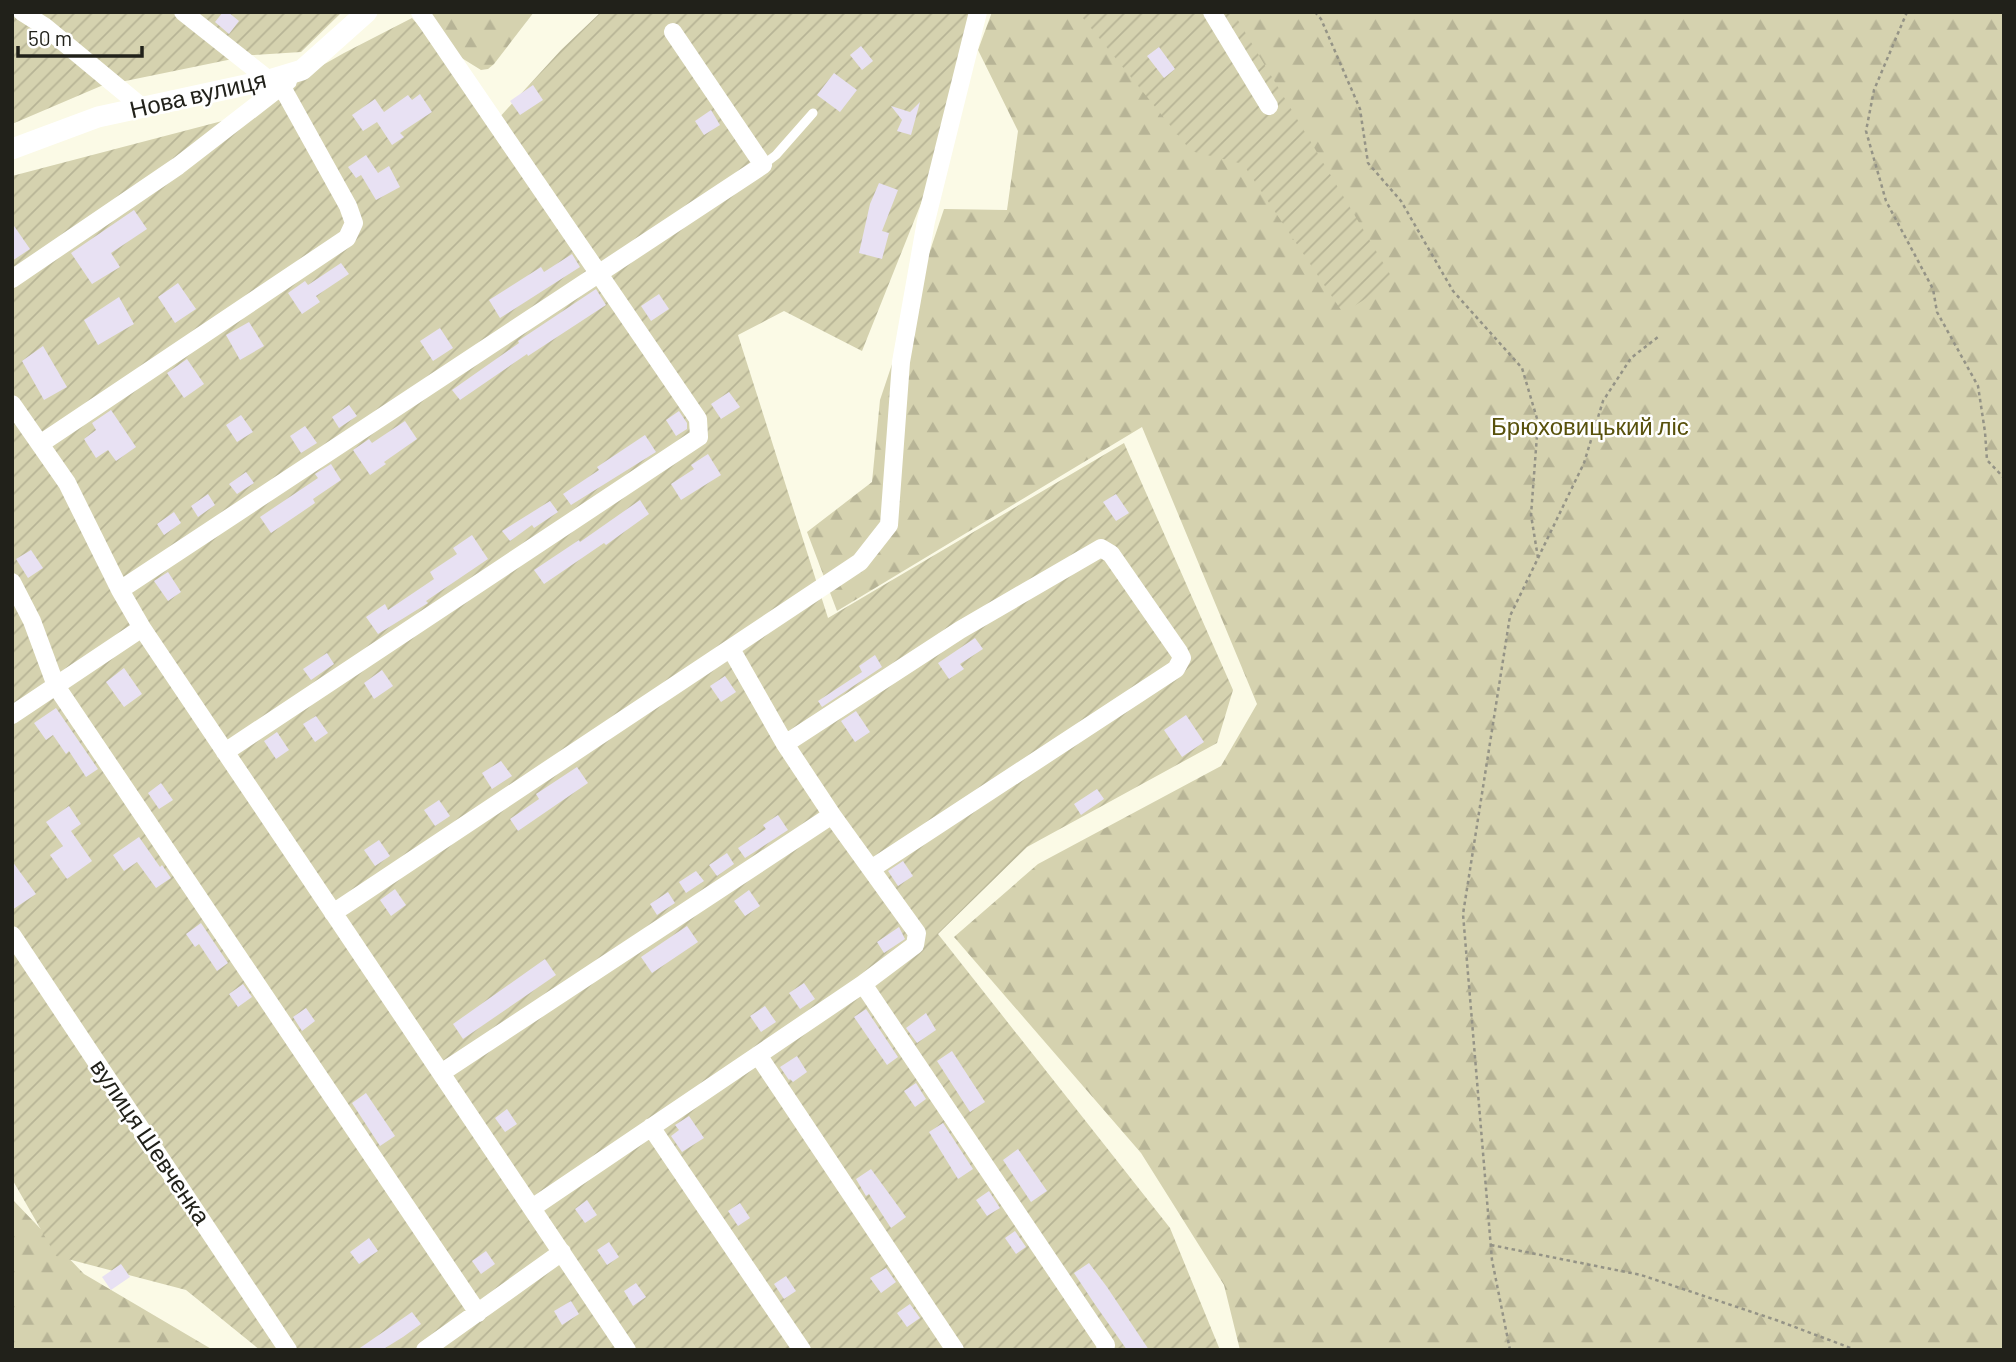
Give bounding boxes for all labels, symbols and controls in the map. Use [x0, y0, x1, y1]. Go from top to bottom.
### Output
scale bar [18, 14, 142, 58]
text: 50 m [28, 25, 72, 50]
street label: Нова вулиця [127, 64, 269, 123]
park label: Брюховицький ліс [1491, 411, 1689, 440]
street label: вулиця Шевченка [85, 1053, 218, 1230]

